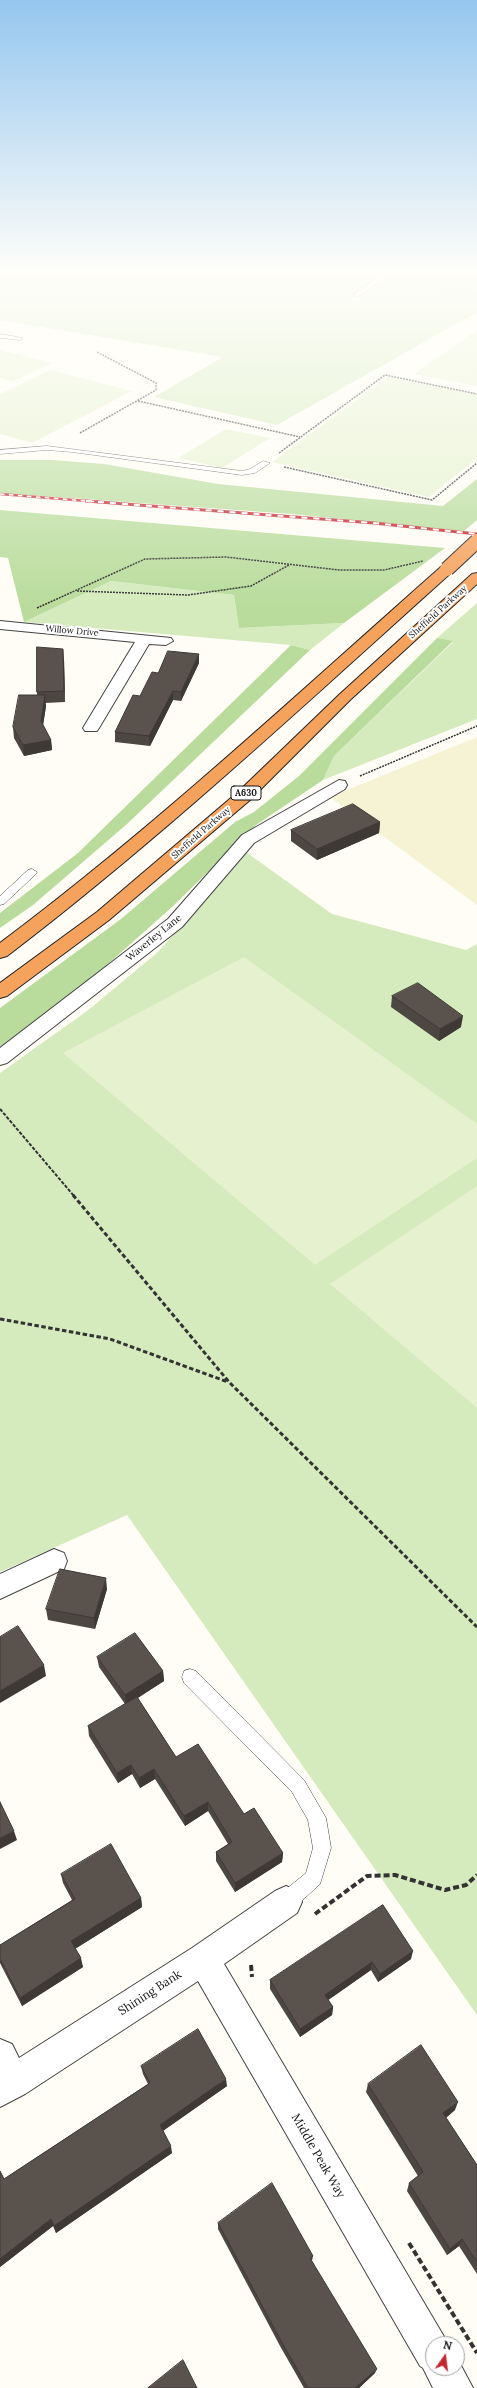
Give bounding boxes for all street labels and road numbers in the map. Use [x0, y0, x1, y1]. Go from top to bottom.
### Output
street label: Sheffield Parkway [407, 583, 469, 641]
street label: Willow Drive [45, 623, 99, 639]
road number: A630 [231, 786, 261, 800]
street label: Sheffield Parkway [169, 805, 233, 861]
street label: Waverley Lane [124, 912, 184, 964]
street label: Shining Bank [116, 1967, 184, 2019]
street label: Middle Peak Way [288, 2111, 348, 2201]

